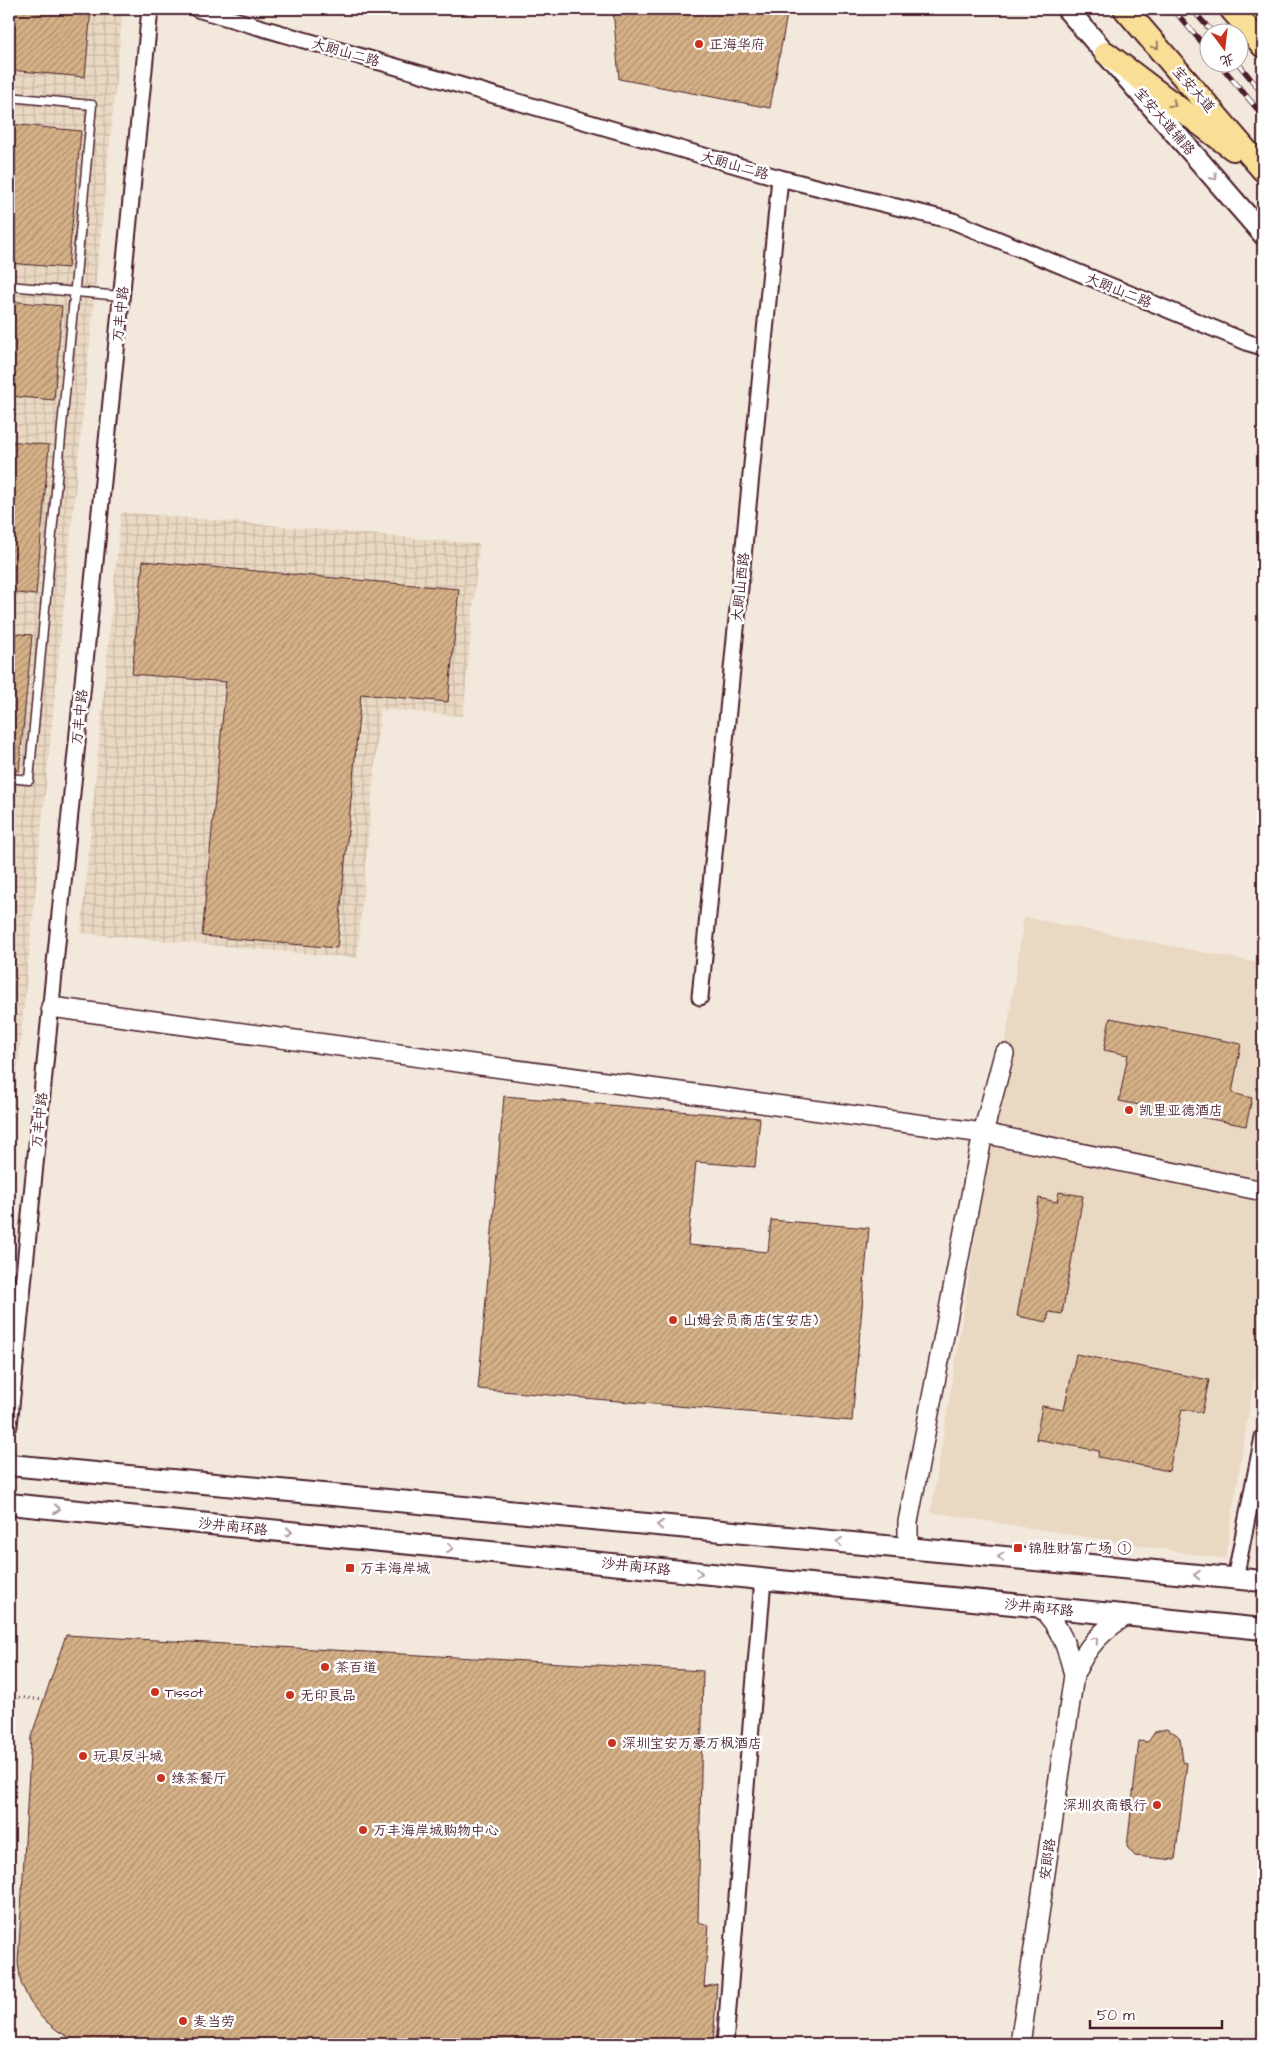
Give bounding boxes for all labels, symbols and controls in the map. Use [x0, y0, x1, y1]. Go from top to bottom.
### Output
north arrow [1200, 22, 1250, 72]
street label: 大朗山二路 [309, 34, 382, 72]
place label: 正海华府 [709, 35, 765, 55]
marker: 正海华府 [693, 38, 705, 50]
one-way arrow [1151, 40, 1160, 49]
text: 北 [1218, 48, 1236, 71]
street label: 宝安大道 [1167, 62, 1219, 117]
street label: 宝安大道辅路 [1129, 83, 1199, 160]
one-way arrow [1167, 98, 1176, 106]
street label: 大朗山二路 [698, 147, 771, 185]
one-way arrow [1208, 171, 1217, 180]
street label: 大朗山二路 [1082, 269, 1155, 313]
street label: 万丰中路 [108, 285, 134, 343]
street label: 大朗山西路 [727, 551, 755, 623]
street label: 万丰中路 [67, 688, 93, 746]
street label: 万丰中路 [27, 1091, 53, 1149]
place label: 凯里亚德酒店 [1139, 1101, 1223, 1121]
marker: 凯里亚德酒店 [1123, 1104, 1135, 1116]
place label: 山姆会员商店(宝安店) [683, 1311, 818, 1331]
marker: 山姆会员商店(宝安店) [667, 1314, 679, 1326]
one-way arrow [54, 1503, 62, 1514]
street label: 沙井南环路 [197, 1513, 269, 1541]
one-way arrow [655, 1520, 663, 1531]
one-way arrow [285, 1526, 293, 1537]
one-way arrow [835, 1537, 843, 1548]
place label: 锦胜财富广场 ① [1028, 1539, 1132, 1559]
one-way arrow [447, 1542, 455, 1553]
marker: 锦胜财富广场 ① [1012, 1542, 1024, 1554]
one-way arrow [996, 1552, 1004, 1563]
street label: 沙井南环路 [600, 1553, 672, 1581]
place label: 万丰海岸城 [360, 1559, 430, 1579]
marker: 万丰海岸城 [344, 1562, 356, 1574]
one-way arrow [695, 1567, 703, 1578]
one-way arrow [1193, 1570, 1201, 1581]
street label: 沙井南环路 [1003, 1594, 1075, 1622]
one-way arrow [1089, 1636, 1098, 1645]
place label: 茶百道 [335, 1658, 377, 1678]
marker: 茶百道 [319, 1661, 331, 1673]
place label: Tissot [165, 1683, 204, 1703]
marker: Tissot [149, 1686, 161, 1698]
place label: 无印良品 [300, 1686, 356, 1706]
marker: 无印良品 [284, 1689, 296, 1701]
place label: 深圳宝安万豪万枫酒店 [622, 1734, 762, 1754]
marker: 深圳宝安万豪万枫酒店 [606, 1737, 618, 1749]
place label: 玩具反斗城 [93, 1747, 163, 1767]
marker: 玩具反斗城 [77, 1750, 89, 1762]
place label: 绿茶餐厅 [171, 1769, 227, 1789]
marker: 绿茶餐厅 [155, 1772, 167, 1784]
place label: 深圳农商银行 [1063, 1796, 1147, 1816]
marker: 深圳农商银行 [1151, 1799, 1163, 1811]
place label: 万丰海岸城购物中心 [373, 1821, 499, 1841]
marker: 万丰海岸城购物中心 [357, 1824, 369, 1836]
street label: 安郎路 [1035, 1837, 1061, 1881]
scale bar [1090, 1998, 1222, 2030]
text: 50 m [1097, 2005, 1135, 2026]
place label: 麦当劳 [193, 2012, 235, 2032]
marker: 麦当劳 [177, 2015, 189, 2027]

